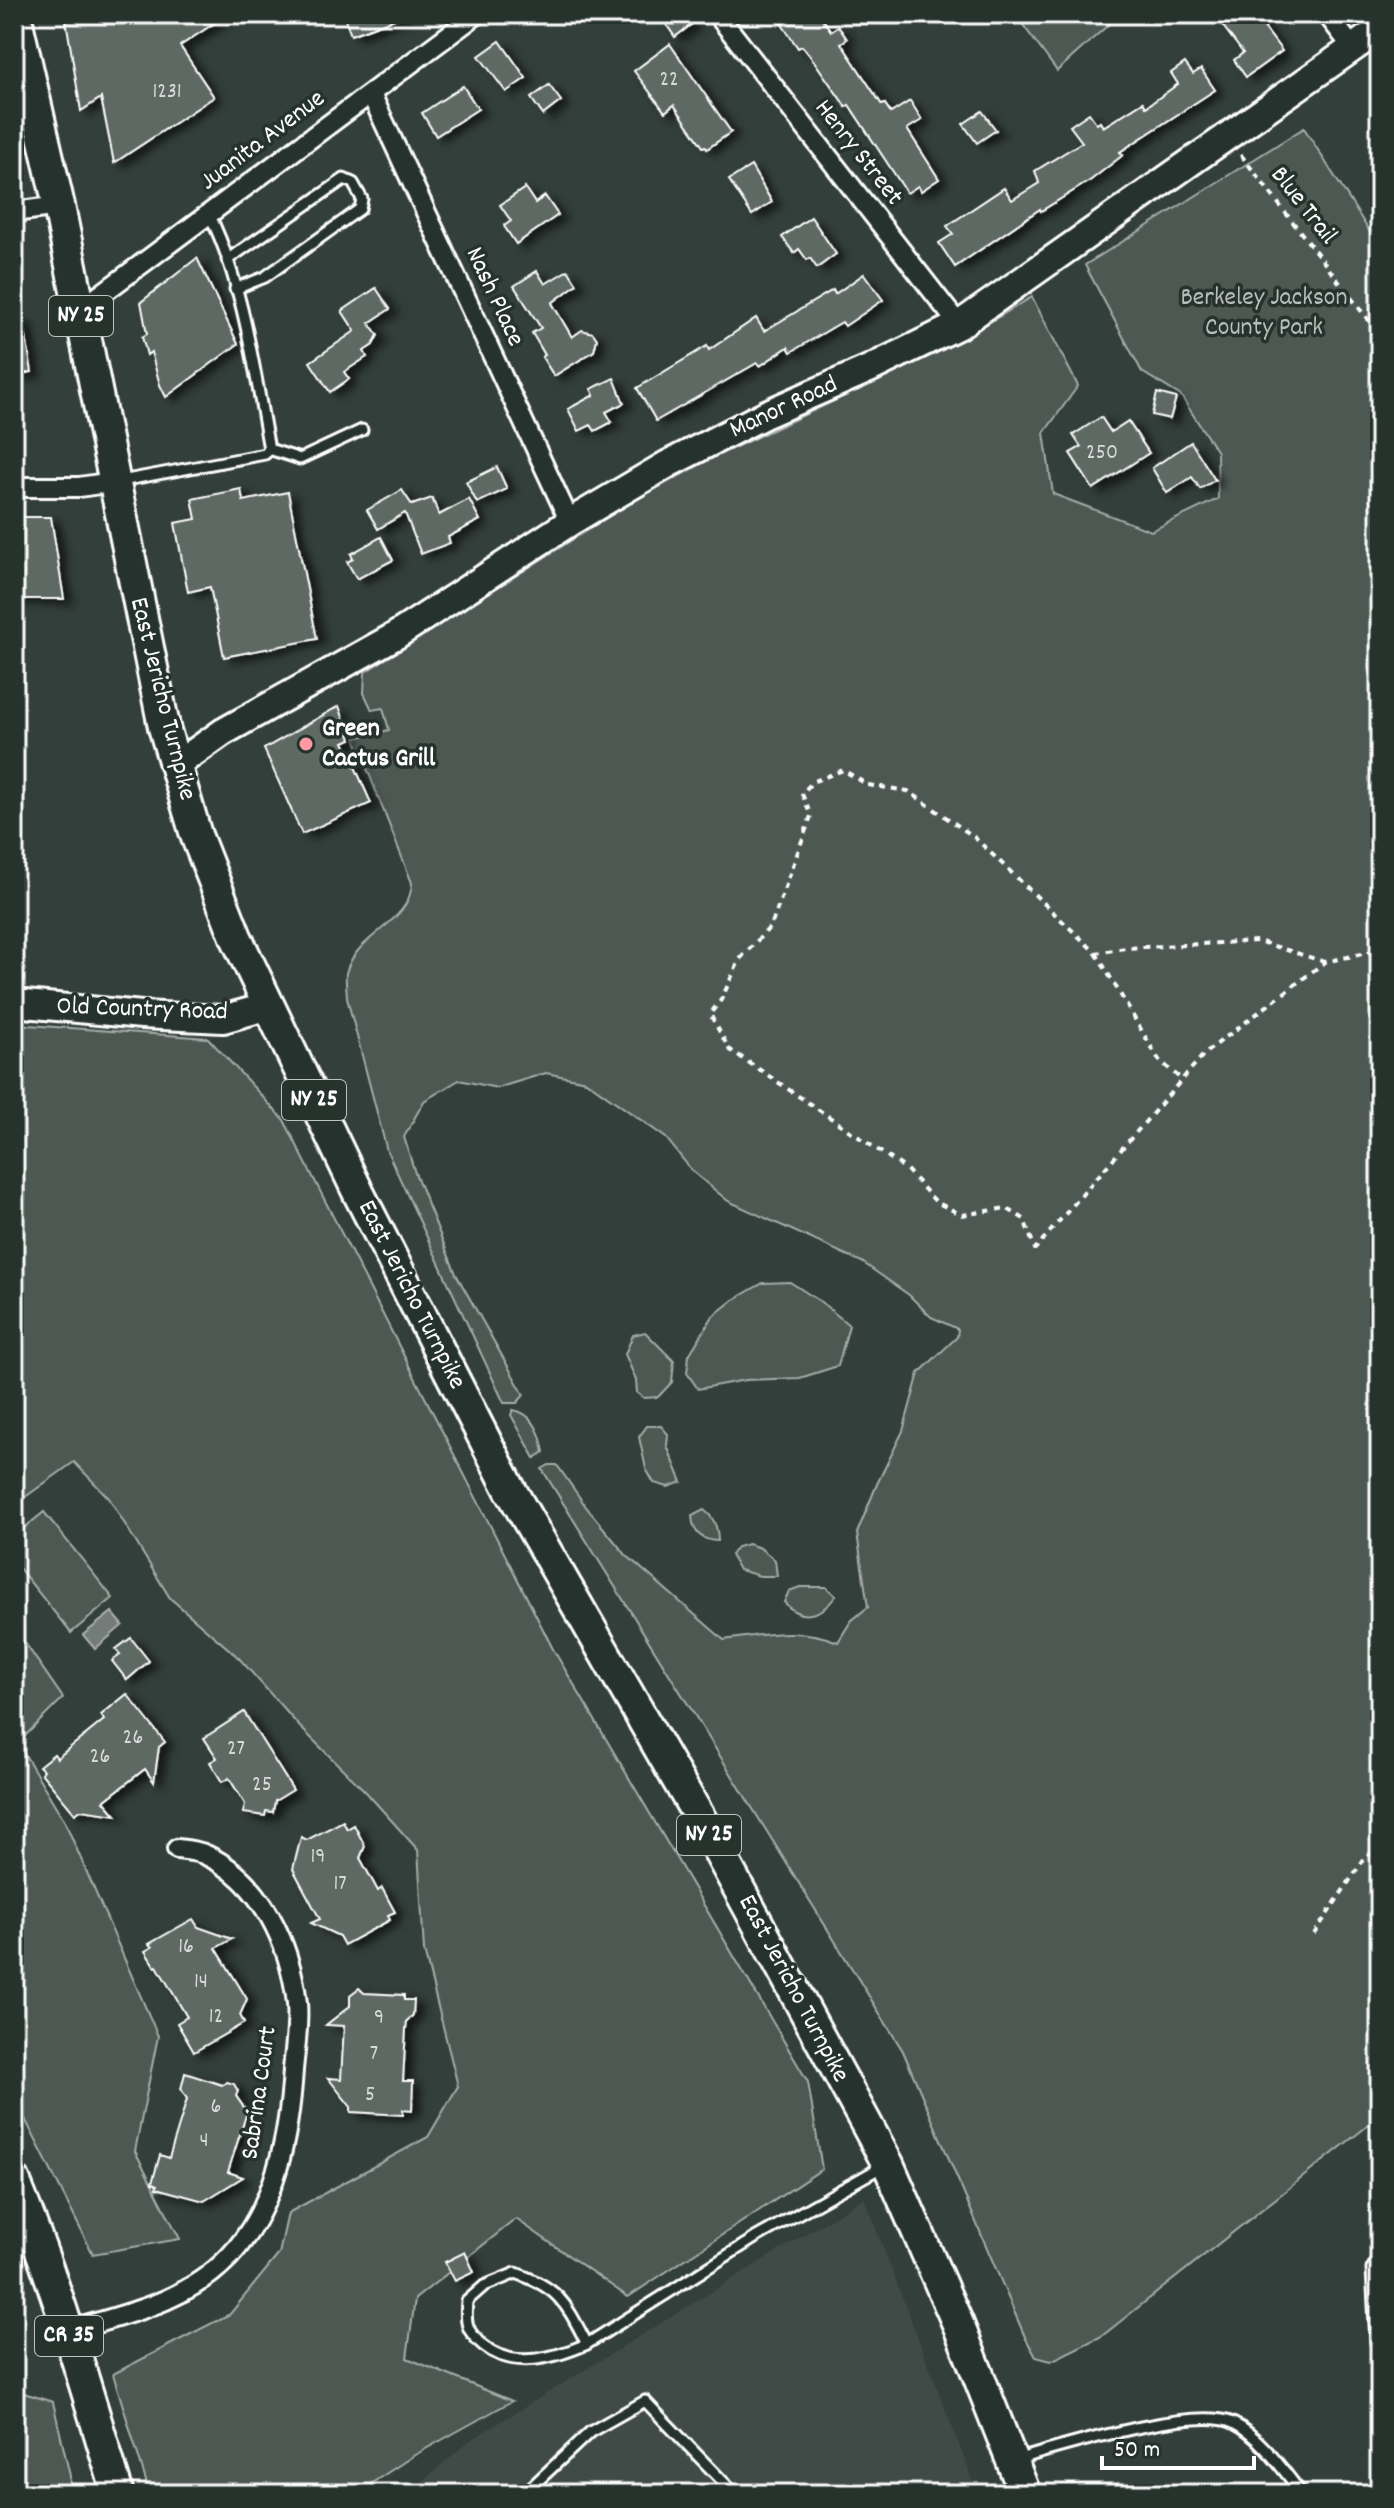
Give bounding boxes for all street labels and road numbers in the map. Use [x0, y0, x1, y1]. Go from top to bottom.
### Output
street label: Juanita Avenue [193, 82, 333, 200]
street label: Henry Street [805, 92, 912, 214]
street label: Blue Trail [1261, 159, 1345, 253]
street label: Nash Place [455, 241, 533, 353]
road number: NY 25 [49, 296, 113, 336]
street label: Manor Road [724, 367, 844, 449]
street label: East Jericho Turnpike [119, 594, 205, 804]
street label: Old Country Road [56, 989, 228, 1031]
road number: NY 25 [282, 1080, 346, 1120]
street label: East Jericho Turnpike [347, 1194, 475, 1396]
road number: NY 25 [677, 1815, 741, 1855]
street label: East Jericho Turnpike [728, 1889, 858, 2089]
street label: Sabrina Court [232, 2024, 288, 2162]
road number: CR 35 [35, 2316, 103, 2356]

